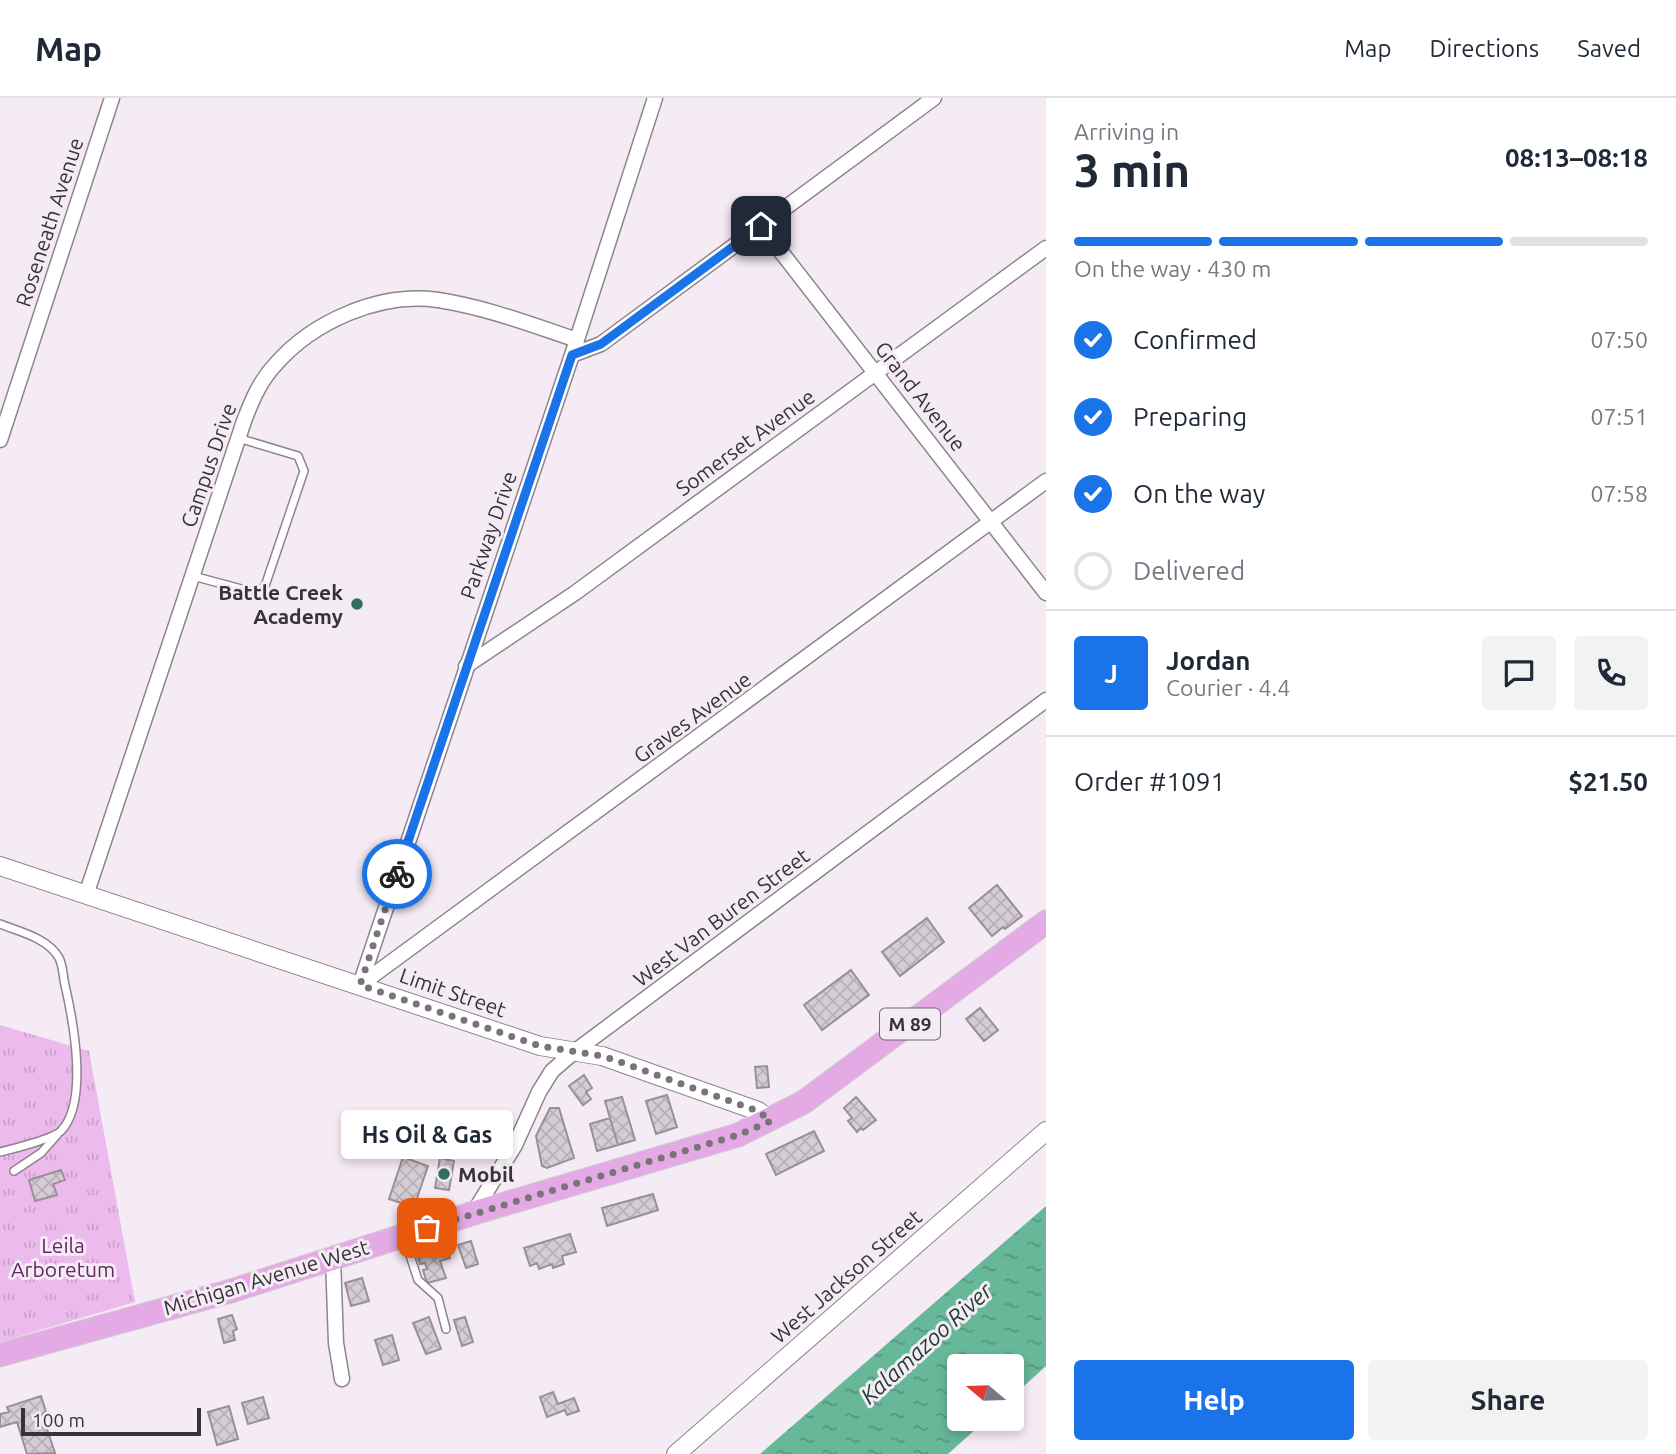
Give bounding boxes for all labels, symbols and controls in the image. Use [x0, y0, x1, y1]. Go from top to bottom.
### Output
text: Map [35, 30, 102, 67]
text: Map [1344, 35, 1391, 62]
text: Directions [1429, 35, 1539, 62]
text: Saved [1577, 35, 1641, 62]
text: Arriving in [1074, 119, 1179, 144]
street label: Roseneath Avenue [10, 134, 88, 310]
text: 08:13–08:18 [1505, 143, 1648, 172]
text: 3 min [1074, 144, 1190, 196]
pin [731, 196, 791, 256]
icon: home [742, 207, 780, 245]
text: On the way · 430 m [1074, 256, 1271, 281]
icon: check [1074, 321, 1112, 359]
text: Confirmed [1133, 325, 1257, 354]
text: 07:50 [1590, 327, 1648, 352]
street label: Grand Avenue [871, 336, 971, 456]
street label: Somerset Avenue [671, 384, 819, 500]
icon: check [1074, 398, 1112, 436]
street label: Campus Drive [176, 400, 240, 530]
text: Preparing [1133, 402, 1247, 431]
text: 07:51 [1590, 404, 1648, 429]
street label: Parkway Drive [455, 468, 521, 602]
icon: check [1074, 475, 1112, 513]
text: On the way [1133, 479, 1265, 508]
text: 07:58 [1590, 481, 1648, 506]
text: Delivered [1133, 556, 1245, 585]
place label: Battle Creek Academy [218, 580, 343, 628]
marker: Battle Creek Academy [349, 596, 365, 612]
button: chat [1482, 636, 1556, 710]
button: phone [1574, 636, 1648, 710]
text: Jordan [1166, 646, 1251, 675]
text: J [1104, 659, 1118, 688]
street label: Graves Avenue [629, 666, 755, 768]
text: Courier · 4.4 [1166, 675, 1290, 700]
text: Order #1091 [1074, 767, 1225, 796]
text: $21.50 [1568, 767, 1648, 796]
courier [362, 839, 432, 909]
street label: West Van Buren Street [628, 843, 814, 991]
icon: bike [378, 855, 416, 893]
street label: Limit Street [397, 963, 509, 1021]
road number: M 89 [880, 1008, 940, 1040]
callout: Hs Oil & Gas [341, 1109, 513, 1158]
text: Hs Oil & Gas [362, 1122, 492, 1147]
place label: Mobil [458, 1162, 514, 1186]
marker: Mobil [436, 1166, 452, 1182]
pin [397, 1198, 457, 1258]
street label: West Jackson Street [766, 1204, 926, 1348]
icon: bag [408, 1209, 446, 1247]
park label: Leila Arboretum [11, 1233, 115, 1281]
street label: Michigan Avenue West [160, 1234, 372, 1320]
water label: Kalamazoo River [855, 1277, 998, 1408]
north arrow [947, 1354, 1024, 1432]
map controls [947, 1354, 1024, 1431]
button: Help [1074, 1360, 1354, 1440]
button: Share [1368, 1360, 1648, 1440]
scale bar [21, 1405, 201, 1437]
text: 100 m [32, 1409, 85, 1431]

